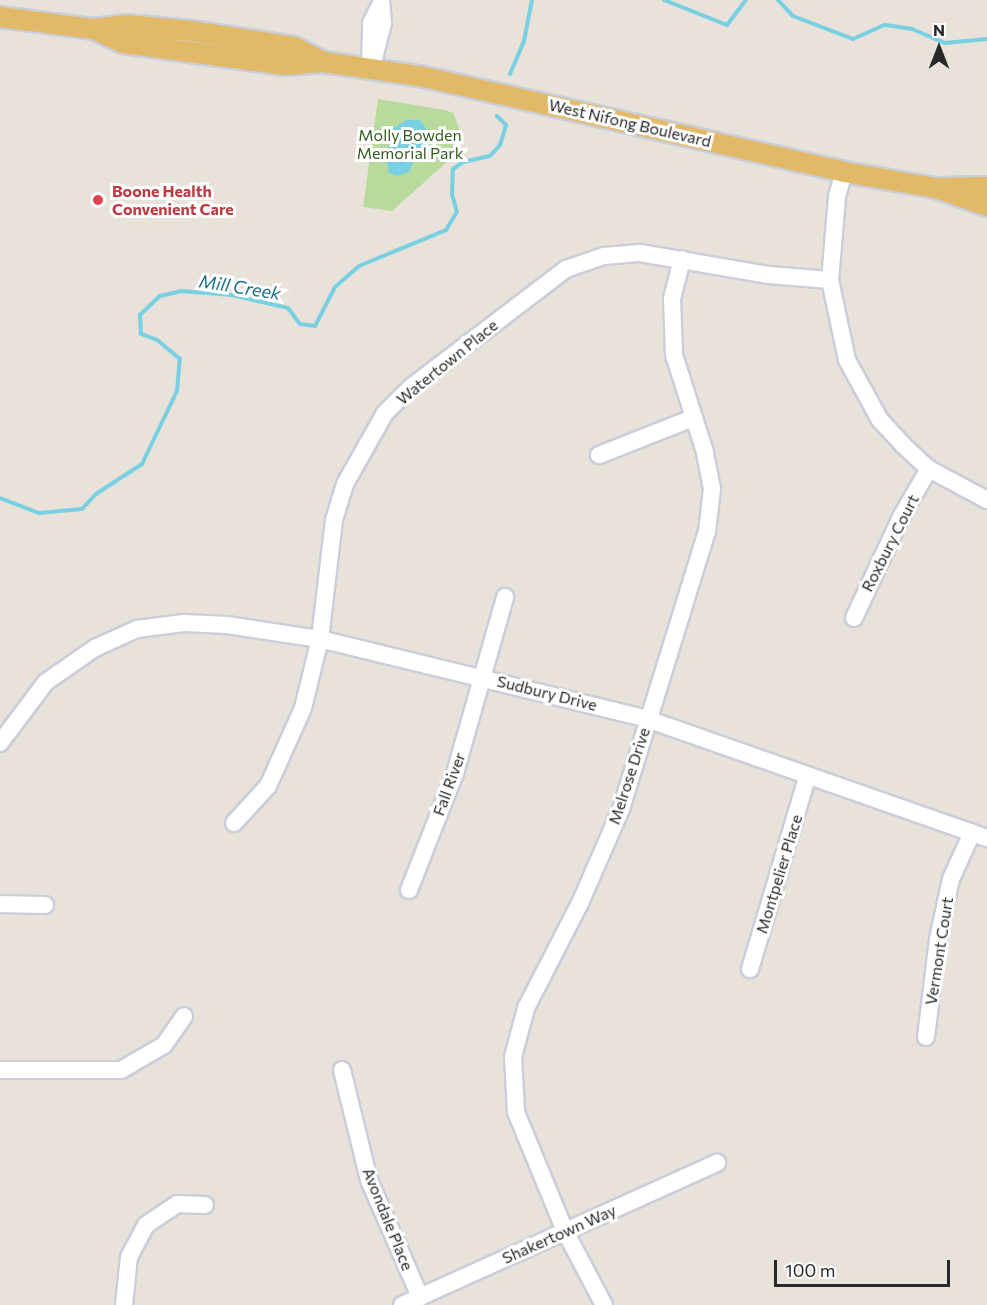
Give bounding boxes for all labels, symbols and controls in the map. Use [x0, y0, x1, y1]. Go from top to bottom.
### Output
north arrow [909, 18, 969, 78]
text: N [933, 20, 945, 39]
street label: West Nifong Boulevard [547, 95, 713, 151]
park label: Molly Bowden Memorial Park [357, 125, 463, 163]
place label: Boone Health Convenient Care [112, 181, 234, 219]
marker: Boone Health Convenient Care [89, 191, 107, 209]
water label: Mill Creek [198, 270, 282, 304]
street label: Watertown Place [393, 315, 501, 409]
street label: Roxbury Court [857, 491, 923, 595]
street label: Sudbury Drive [495, 671, 599, 715]
street label: Melrose Drive [604, 725, 654, 827]
street label: Fall River [429, 750, 469, 818]
street label: Montpelier Place [752, 812, 806, 936]
street label: Vermont Court [921, 895, 957, 1007]
street label: Avondale Place [359, 1165, 417, 1273]
street label: Shakertown Way [499, 1200, 619, 1268]
scale bar [777, 1248, 952, 1286]
text: 100 m [785, 1259, 835, 1281]

